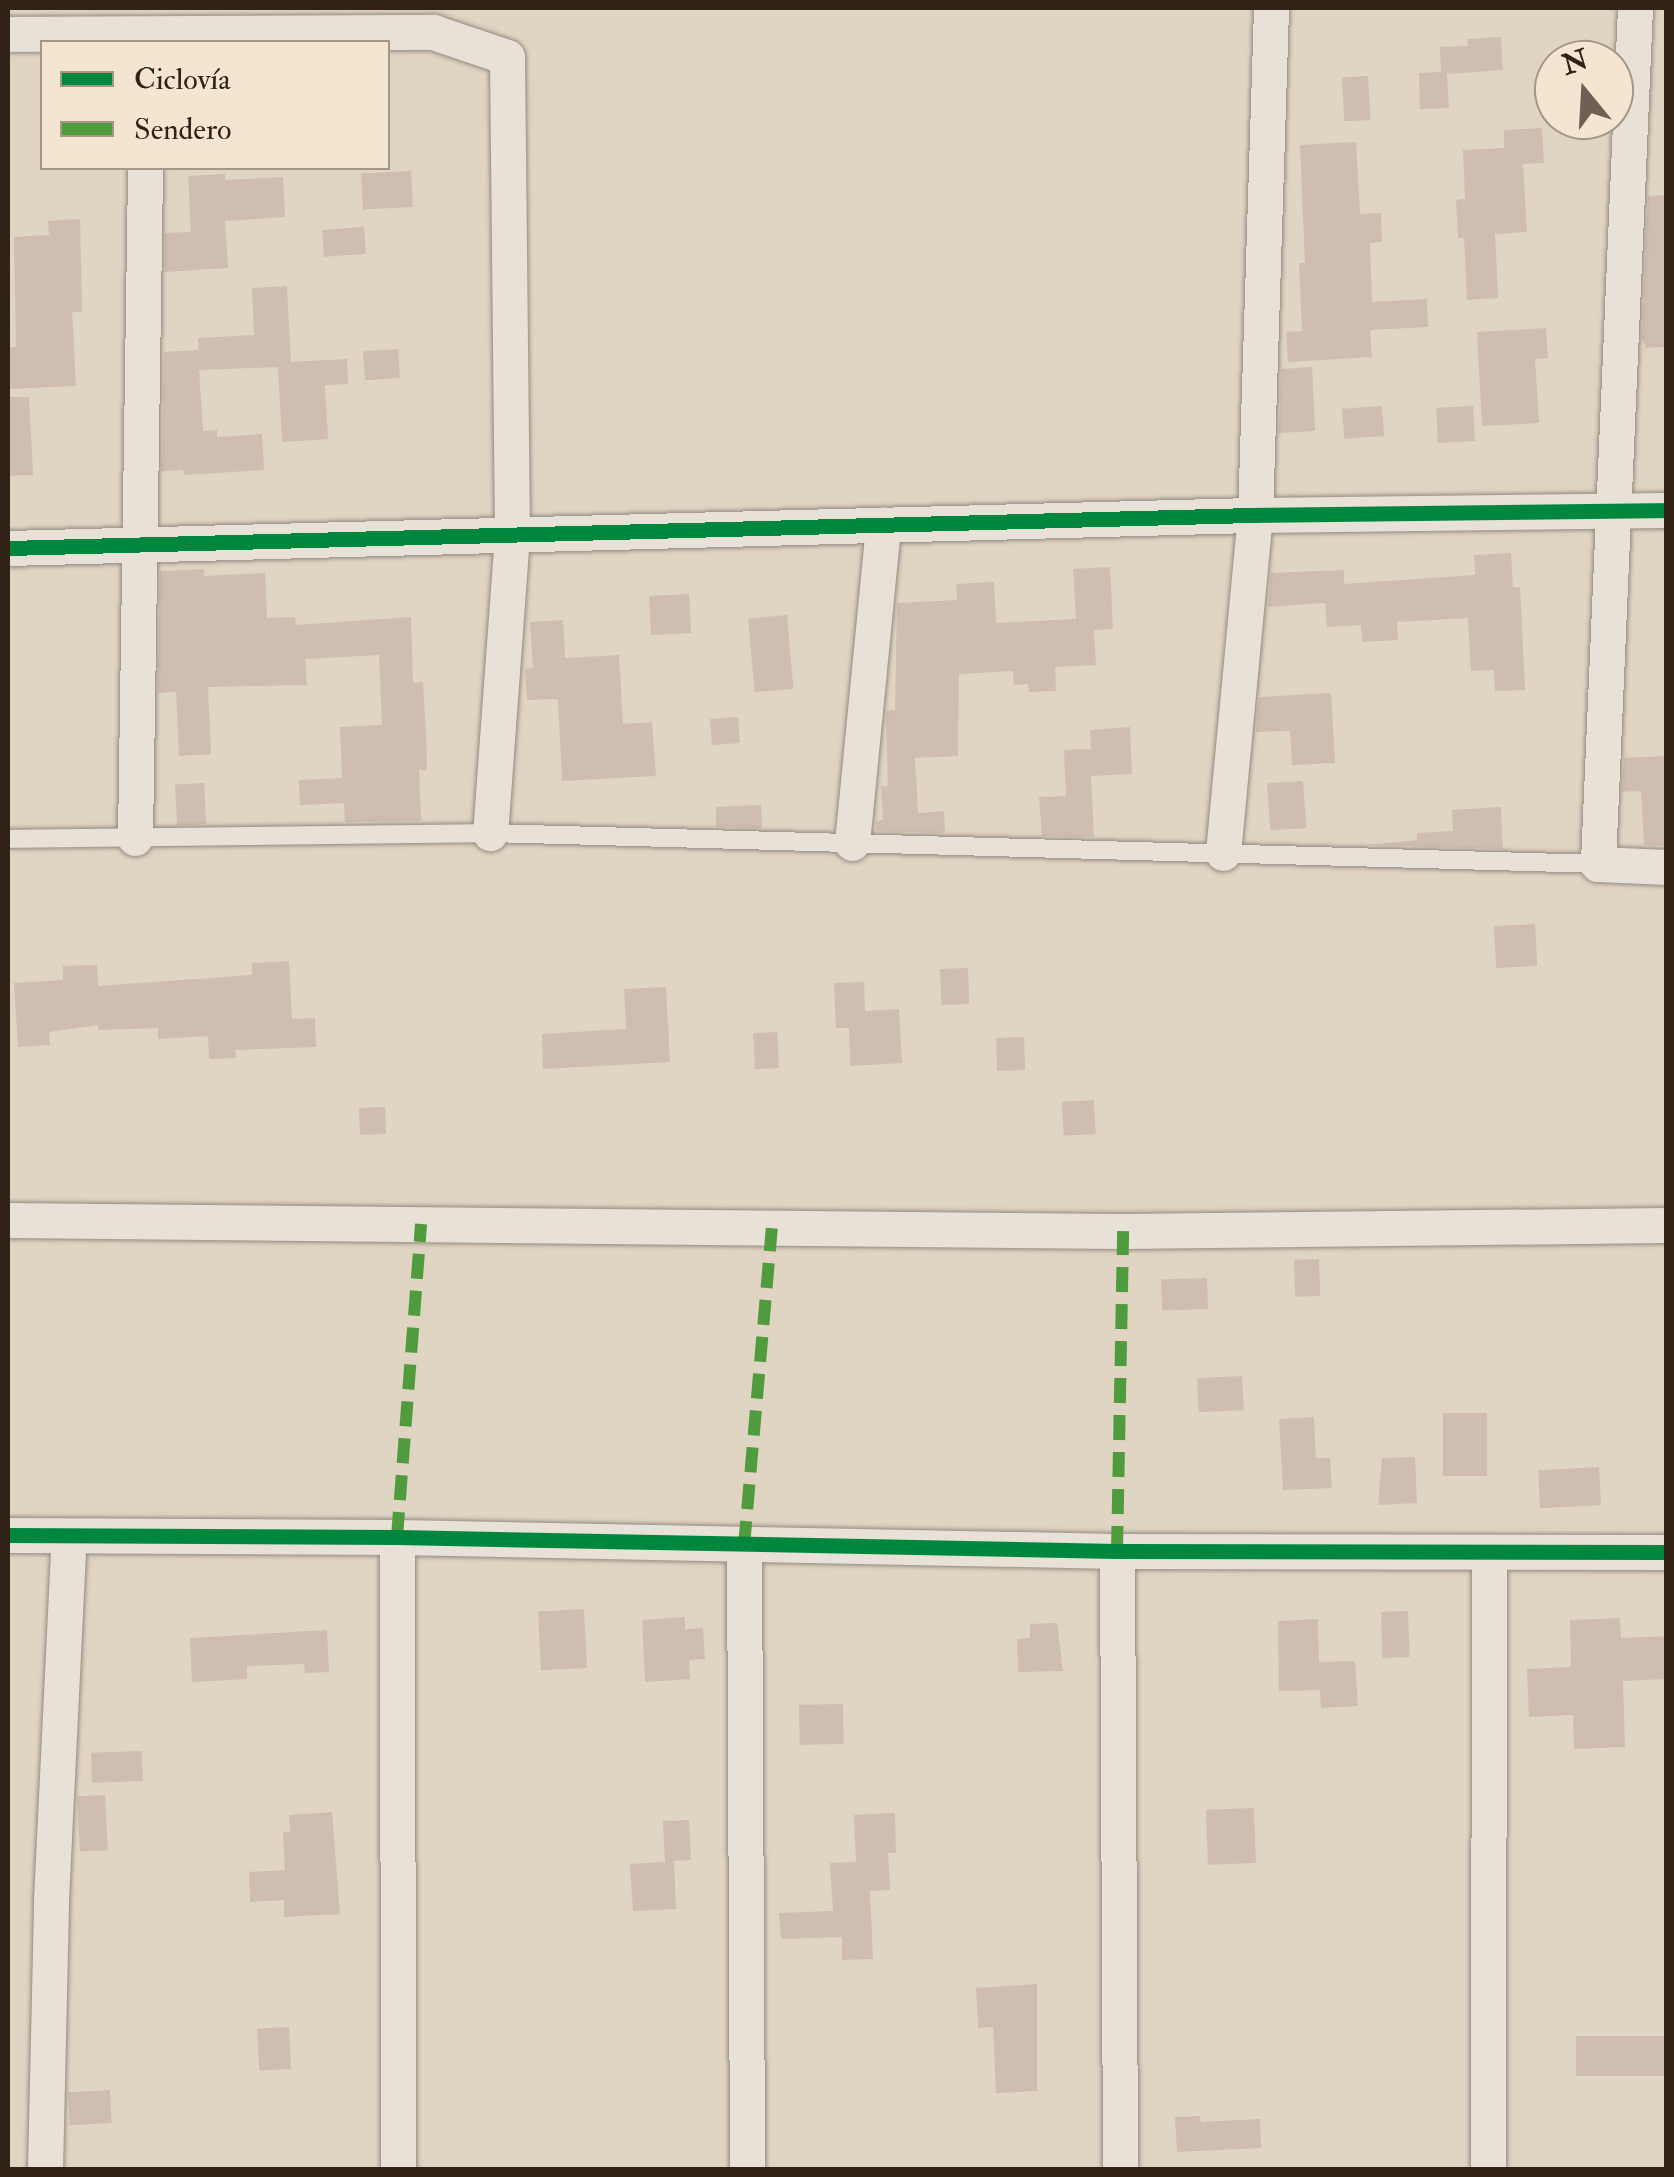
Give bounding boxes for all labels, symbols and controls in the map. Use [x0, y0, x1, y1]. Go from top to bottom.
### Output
legend [40, 40, 390, 170]
north arrow [1534, 40, 1634, 140]
text: N [1558, 42, 1593, 83]
text: Ciclovía [134, 61, 231, 98]
text: Sendero [134, 111, 231, 148]

